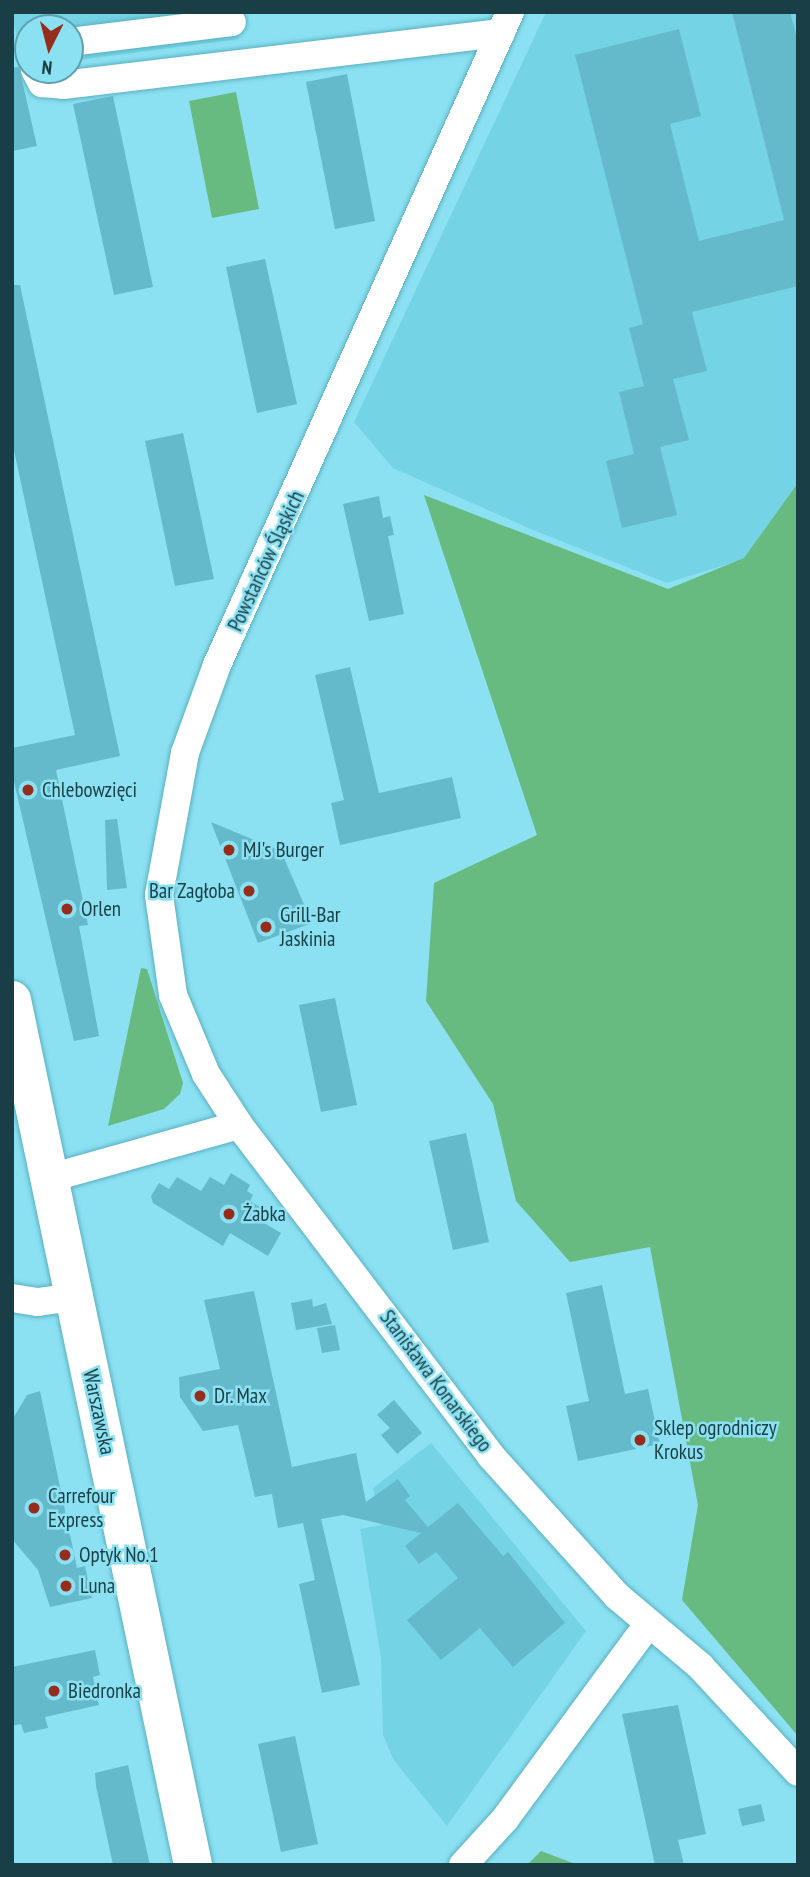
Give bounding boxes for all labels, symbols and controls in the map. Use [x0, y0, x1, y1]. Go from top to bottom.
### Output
north arrow [14, 14, 84, 84]
text: N [41, 55, 53, 80]
street label: Powstańców Śląskich [222, 487, 310, 635]
place label: Chlebowzięci [42, 777, 137, 803]
marker: Chlebowzięci [20, 782, 36, 798]
place label: MJ's Burger [243, 837, 324, 863]
marker: MJ's Burger [221, 842, 237, 858]
place label: Bar Zagłoba [149, 878, 235, 904]
marker: Bar Zagłoba [241, 883, 257, 899]
place label: Orlen [81, 896, 121, 922]
marker: Orlen [59, 901, 75, 917]
place label: Grill-Bar Jaskinia [280, 902, 341, 952]
marker: Grill-Bar Jaskinia [258, 919, 274, 935]
place label: Żabka [243, 1201, 286, 1227]
marker: Żabka [221, 1206, 237, 1222]
street label: Stanisława Konarskiego [374, 1305, 498, 1457]
street label: Warszawska [78, 1367, 120, 1457]
place label: Dr. Max [214, 1383, 268, 1409]
marker: Dr. Max [192, 1388, 208, 1404]
place label: Sklep ogrodniczy Krokus [654, 1415, 777, 1465]
marker: Sklep ogrodniczy Krokus [632, 1432, 648, 1448]
place label: Carrefour Express [48, 1483, 115, 1533]
marker: Carrefour Express [26, 1500, 42, 1516]
place label: Optyk No.1 [79, 1542, 159, 1568]
marker: Optyk No.1 [57, 1547, 73, 1563]
place label: Luna [80, 1573, 115, 1599]
marker: Luna [58, 1578, 74, 1594]
place label: Biedronka [68, 1678, 141, 1704]
marker: Biedronka [46, 1683, 62, 1699]

